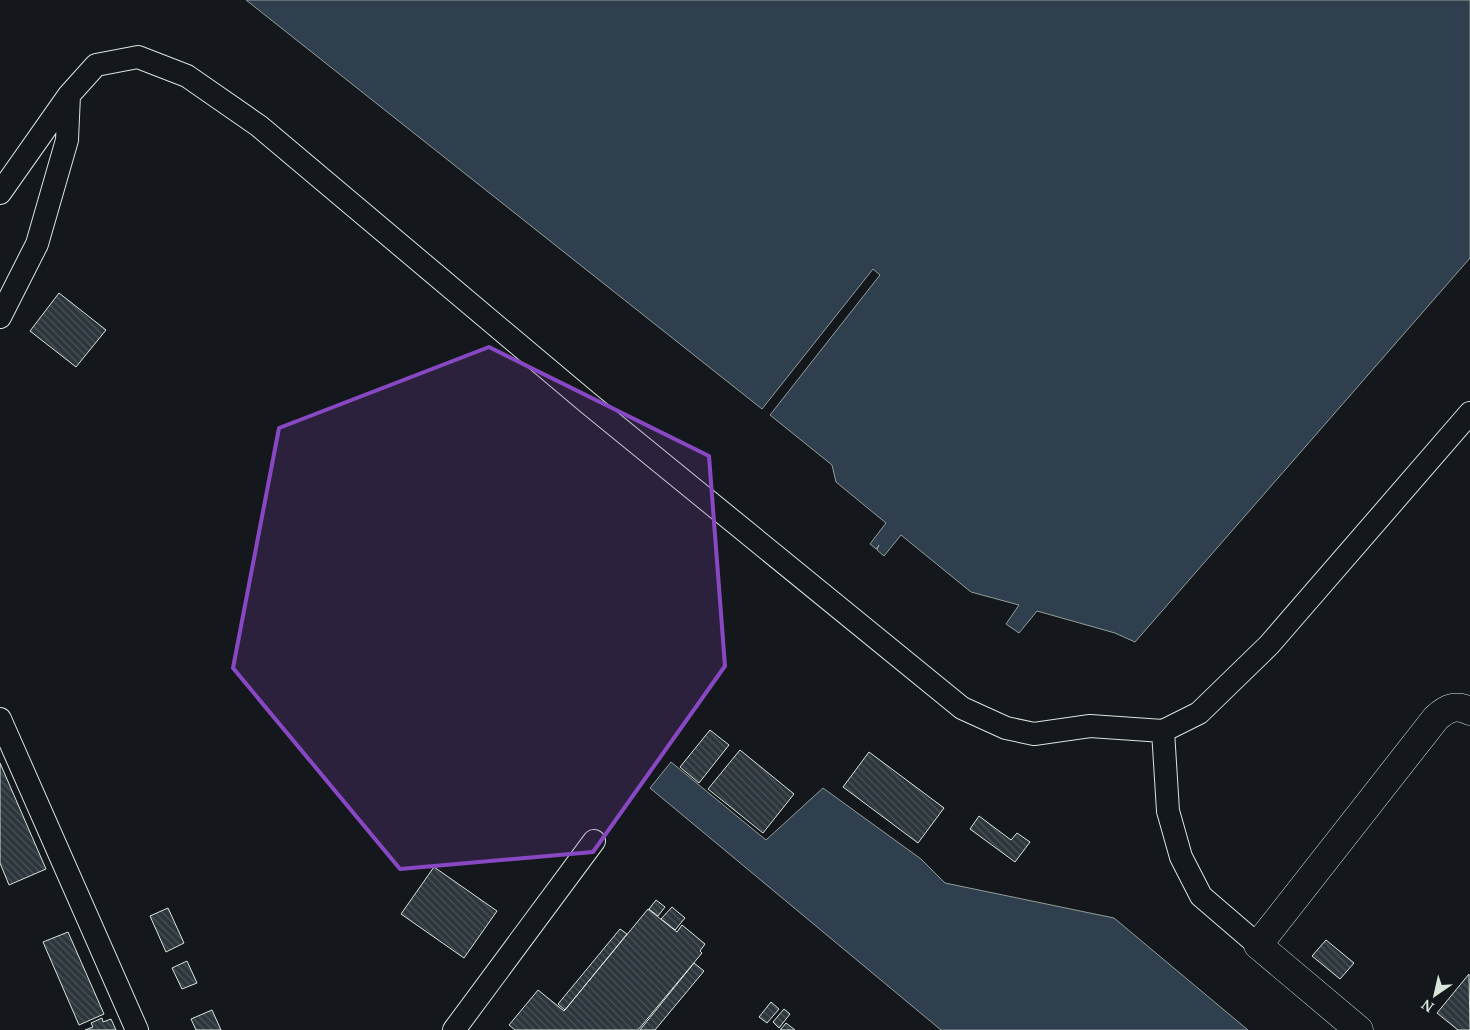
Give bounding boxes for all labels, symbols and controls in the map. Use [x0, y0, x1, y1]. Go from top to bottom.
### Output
north arrow [1410, 970, 1460, 1020]
text: N [1418, 995, 1437, 1017]

